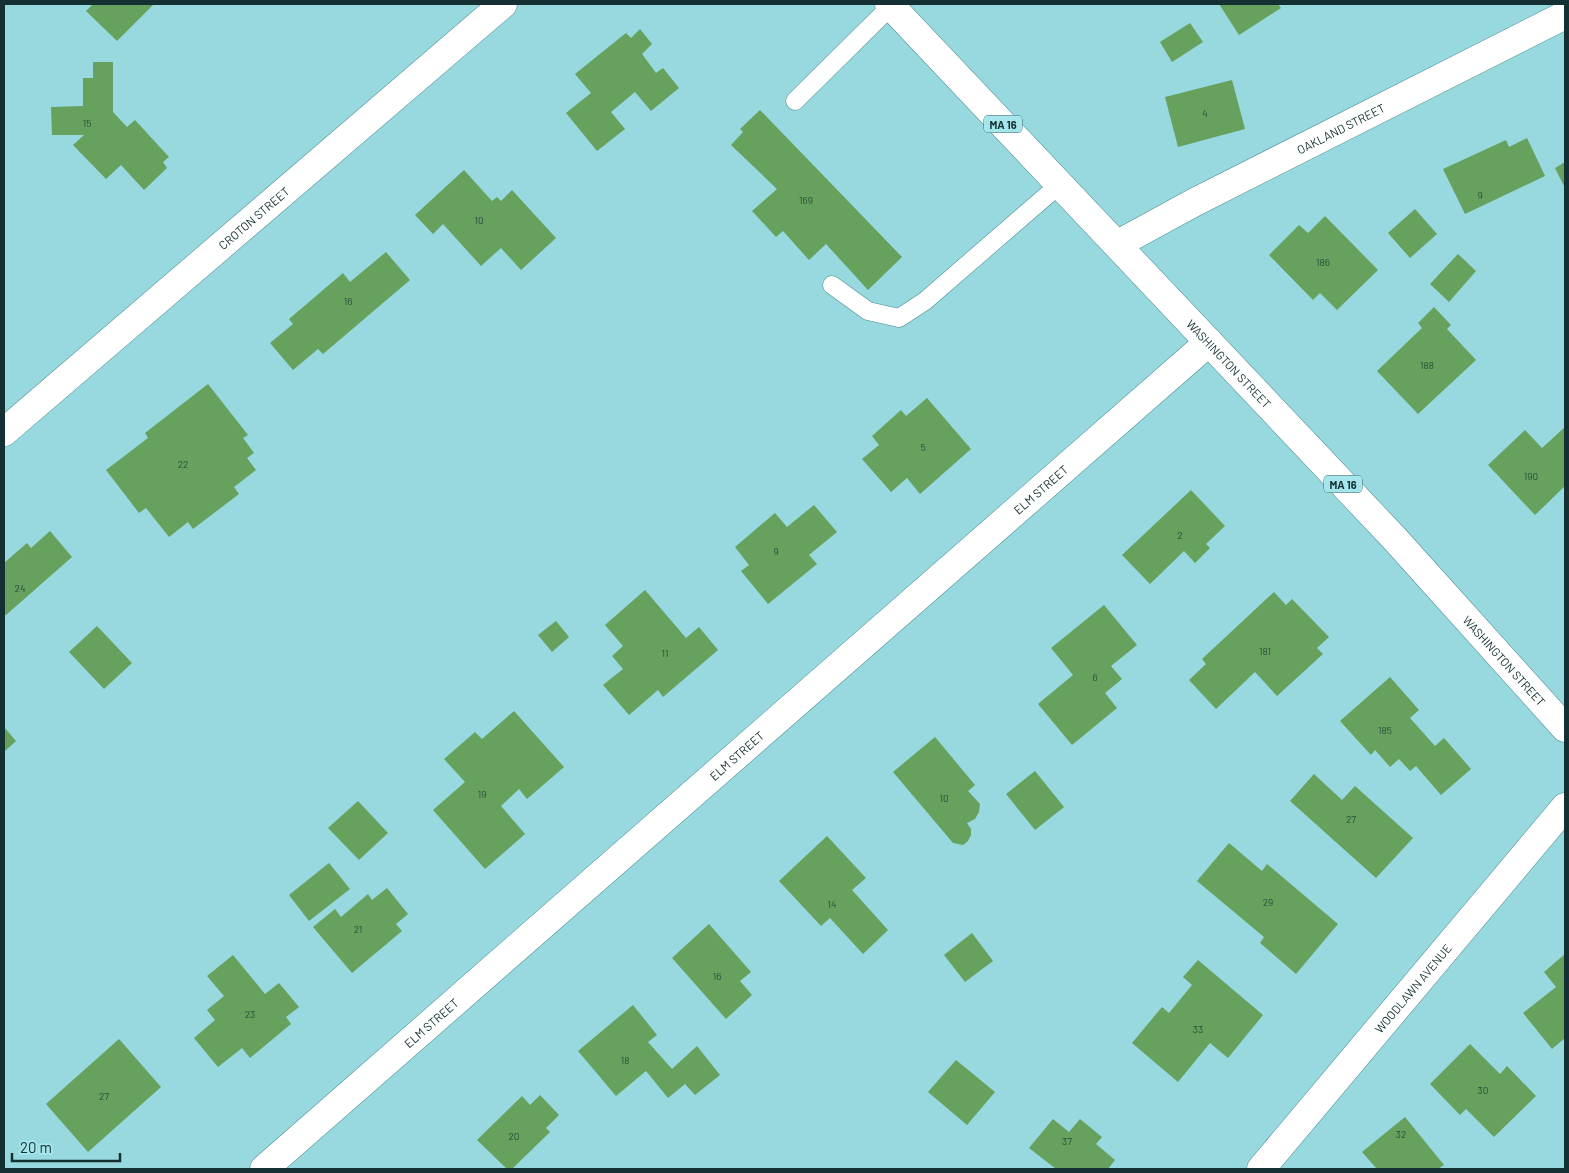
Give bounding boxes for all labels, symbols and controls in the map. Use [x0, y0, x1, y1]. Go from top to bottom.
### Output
street label: OAKLAND STREET [1294, 100, 1387, 156]
house number: 4 [1202, 107, 1208, 119]
road number: MA 16 [984, 116, 1022, 132]
house number: 15 [83, 117, 91, 129]
street label: CROTON STREET [216, 184, 292, 252]
house number: 9 [1477, 189, 1483, 201]
house number: 169 [799, 194, 813, 206]
house number: 10 [474, 214, 484, 226]
house number: 186 [1316, 256, 1330, 268]
house number: 16 [344, 295, 352, 307]
street label: WASHINGTON STREET [1184, 317, 1274, 411]
house number: 188 [1420, 359, 1434, 371]
house number: 5 [920, 441, 926, 453]
house number: 22 [178, 458, 188, 470]
street label: ELM STREET [1011, 462, 1071, 517]
house number: 190 [1524, 470, 1538, 482]
road number: MA 16 [1324, 476, 1362, 492]
house number: 2 [1177, 529, 1183, 541]
house number: 9 [773, 545, 779, 557]
house number: 24 [15, 582, 25, 594]
street label: WASHINGTON STREET [1460, 613, 1549, 709]
house number: 181 [1259, 645, 1271, 657]
house number: 11 [661, 647, 669, 659]
house number: 6 [1092, 671, 1098, 683]
house number: 185 [1378, 724, 1392, 736]
street label: ELM STREET [707, 728, 767, 783]
house number: 19 [478, 788, 486, 800]
house number: 10 [939, 792, 949, 804]
house number: 27 [1346, 813, 1356, 825]
house number: 29 [1263, 896, 1273, 908]
house number: 14 [827, 898, 837, 910]
house number: 21 [354, 923, 362, 935]
street label: WOODLAWN AVENUE [1372, 941, 1454, 1036]
house number: 16 [713, 970, 721, 982]
street label: ELM STREET [401, 995, 461, 1050]
house number: 23 [245, 1008, 255, 1020]
house number: 33 [1193, 1023, 1203, 1035]
house number: 18 [621, 1054, 629, 1066]
house number: 30 [1478, 1084, 1488, 1096]
house number: 27 [99, 1090, 109, 1102]
house number: 32 [1396, 1128, 1406, 1140]
scale bar [12, 1130, 120, 1162]
house number: 20 [508, 1130, 520, 1142]
house number: 37 [1062, 1135, 1072, 1147]
text: 20 m [20, 1138, 52, 1156]

